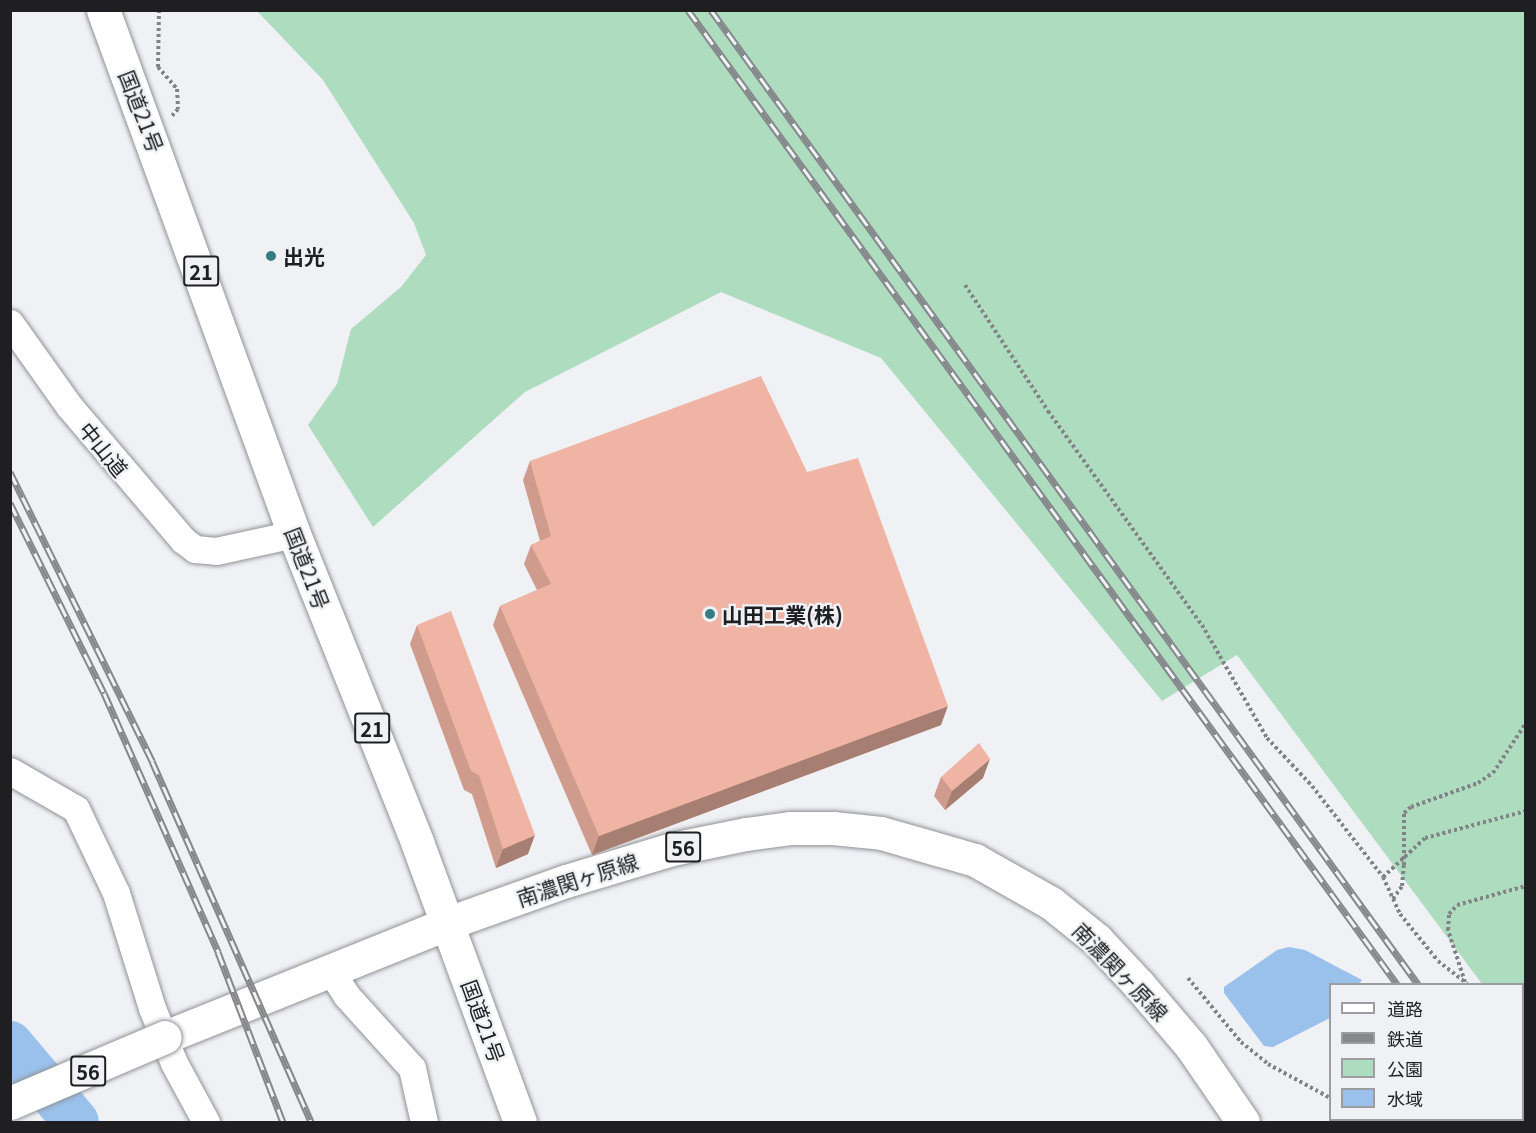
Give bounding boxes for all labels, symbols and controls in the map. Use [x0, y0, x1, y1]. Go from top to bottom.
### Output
street label: 国道21号 [115, 66, 169, 156]
place label: 出光 [283, 243, 325, 269]
marker: 出光 [264, 249, 278, 263]
road number: 21 [183, 254, 219, 288]
street label: 中山道 [74, 417, 134, 481]
street label: 国道21号 [281, 523, 335, 613]
place label: 山田工業(株) [722, 601, 843, 627]
marker: 山田工業(株) [703, 607, 717, 621]
road number: 21 [354, 711, 390, 745]
road number: 56 [665, 830, 701, 864]
street label: 南濃関ヶ原線 [513, 848, 641, 910]
street label: 南濃関ヶ原線 [1068, 917, 1174, 1025]
street label: 国道21号 [457, 976, 511, 1066]
legend [1329, 983, 1524, 1121]
text: 道路 [1387, 995, 1423, 1021]
text: 鉄道 [1387, 1025, 1423, 1051]
road number: 56 [70, 1054, 106, 1088]
text: 公園 [1387, 1055, 1423, 1081]
text: 水域 [1387, 1085, 1423, 1111]

